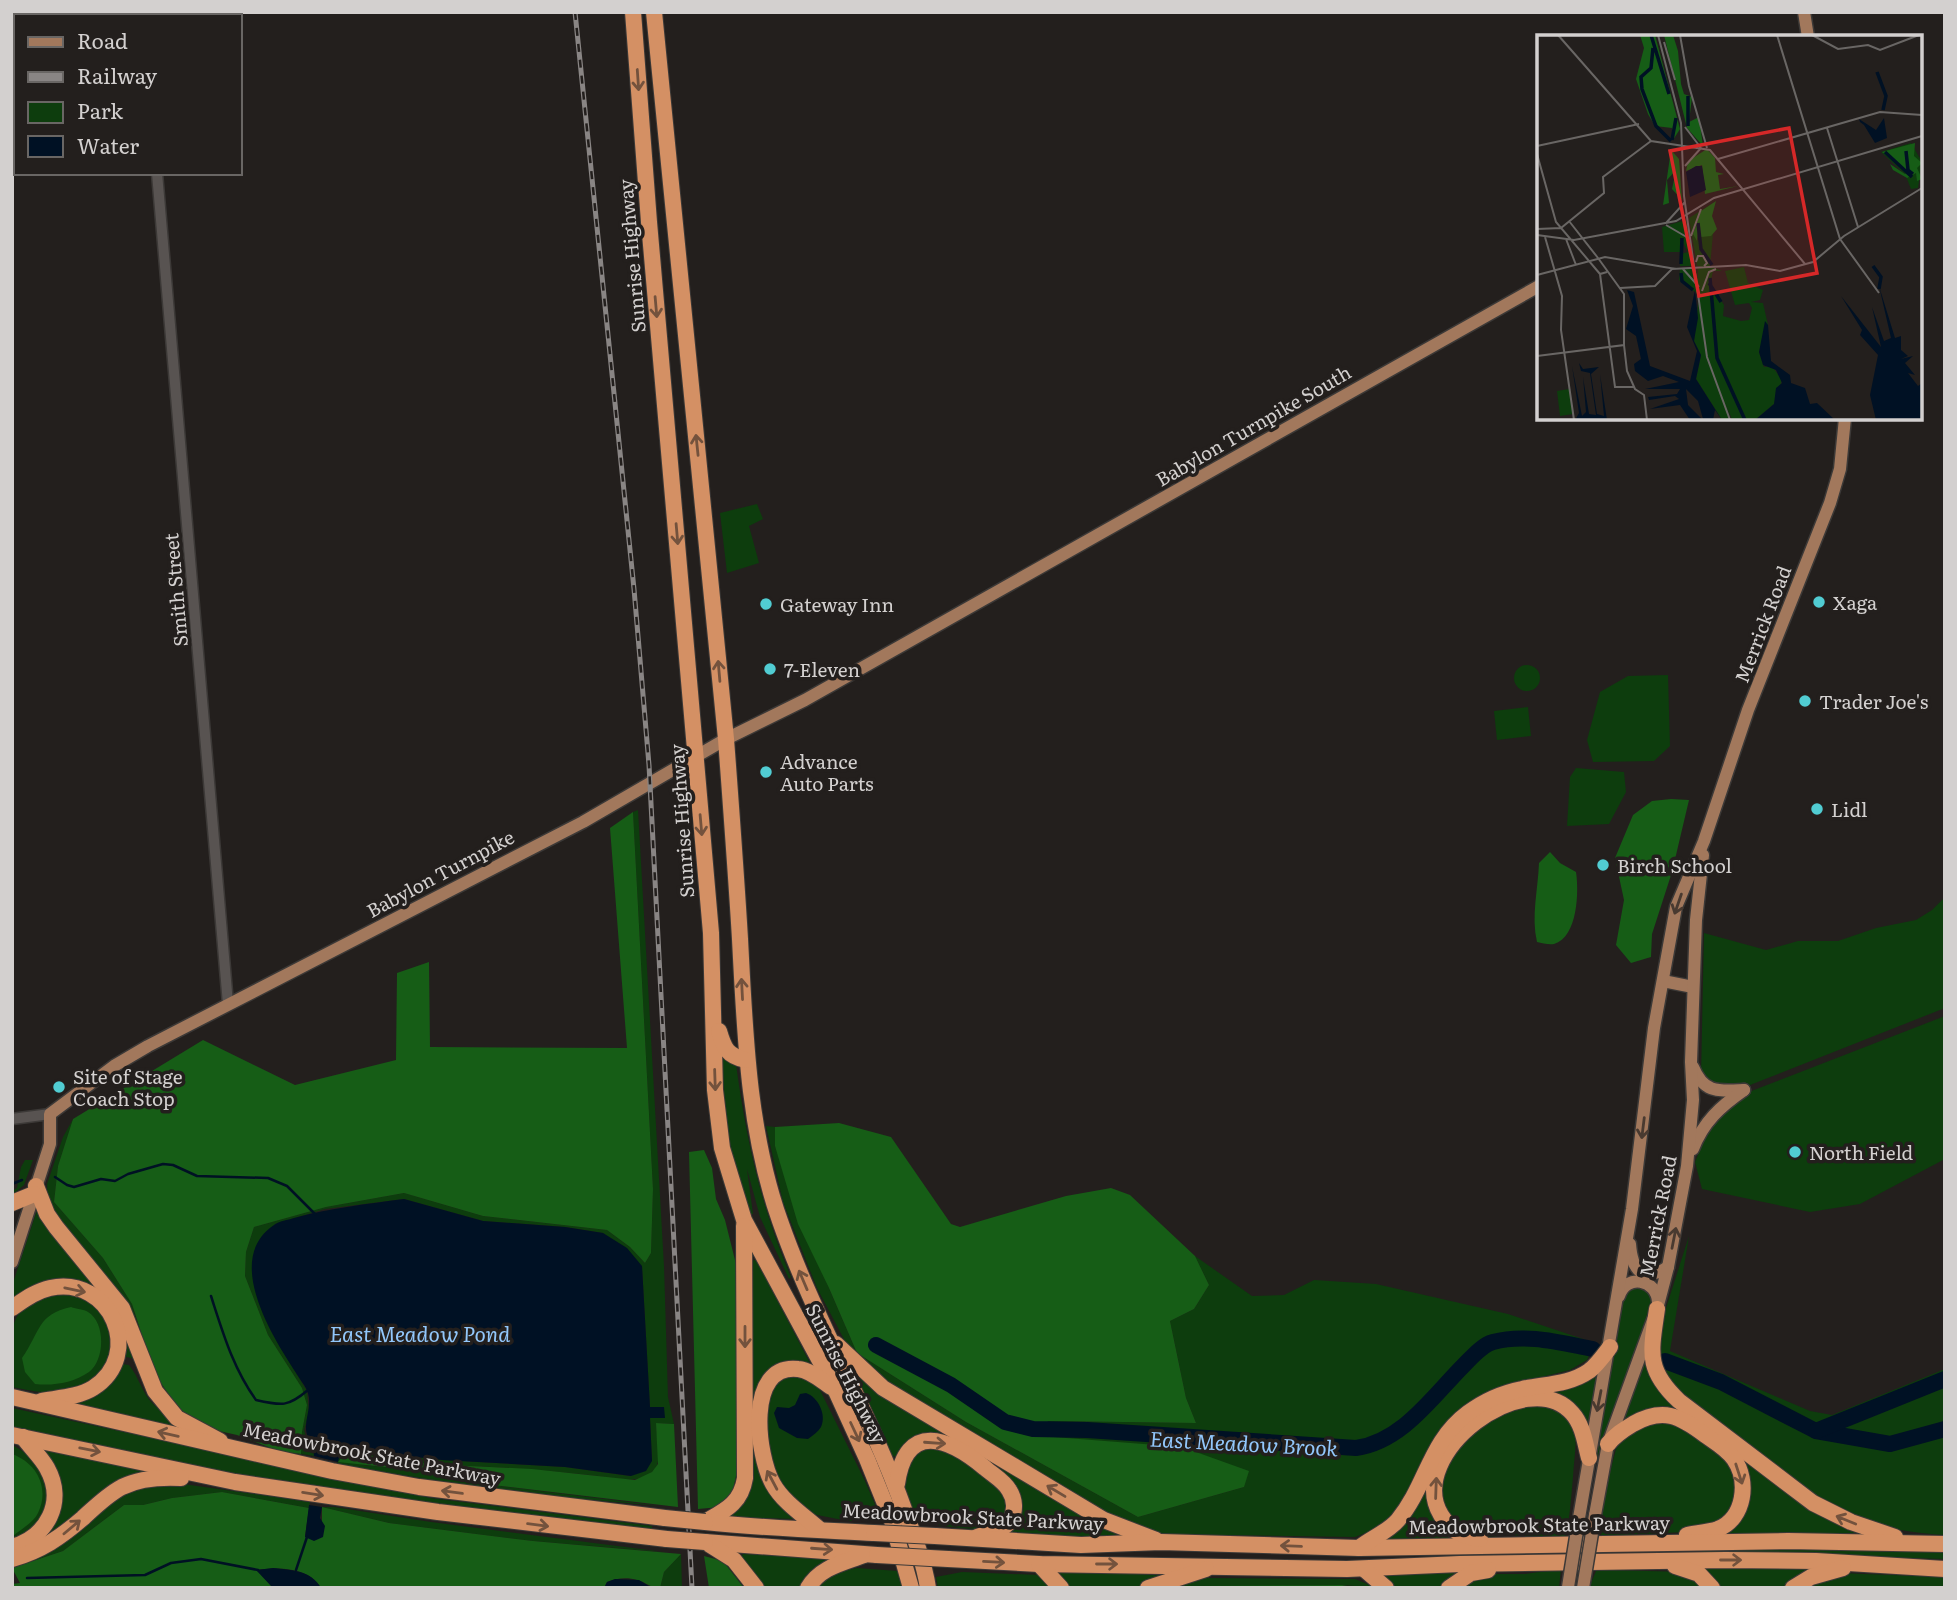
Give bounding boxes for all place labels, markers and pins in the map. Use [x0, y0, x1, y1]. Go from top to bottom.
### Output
place label: Xaga [1833, 588, 1878, 616]
place label: Gateway Inn [780, 590, 894, 618]
marker: Xaga [1811, 594, 1827, 610]
marker: Gateway Inn [758, 596, 774, 612]
place label: 7-Eleven [784, 655, 860, 683]
marker: 7-Eleven [762, 661, 778, 677]
place label: Trader Joe's [1819, 687, 1929, 715]
marker: Trader Joe's [1797, 693, 1813, 709]
place label: Advance Auto Parts [780, 747, 874, 797]
marker: Advance Auto Parts [758, 764, 774, 780]
place label: Lidl [1831, 795, 1867, 823]
marker: Lidl [1809, 801, 1825, 817]
place label: Birch School [1617, 851, 1732, 879]
marker: Birch School [1595, 857, 1611, 873]
place label: Site of Stage Coach Stop [73, 1062, 183, 1112]
marker: Site of Stage Coach Stop [51, 1079, 67, 1095]
place label: North Field [1809, 1138, 1914, 1166]
marker: North Field [1787, 1144, 1803, 1160]

